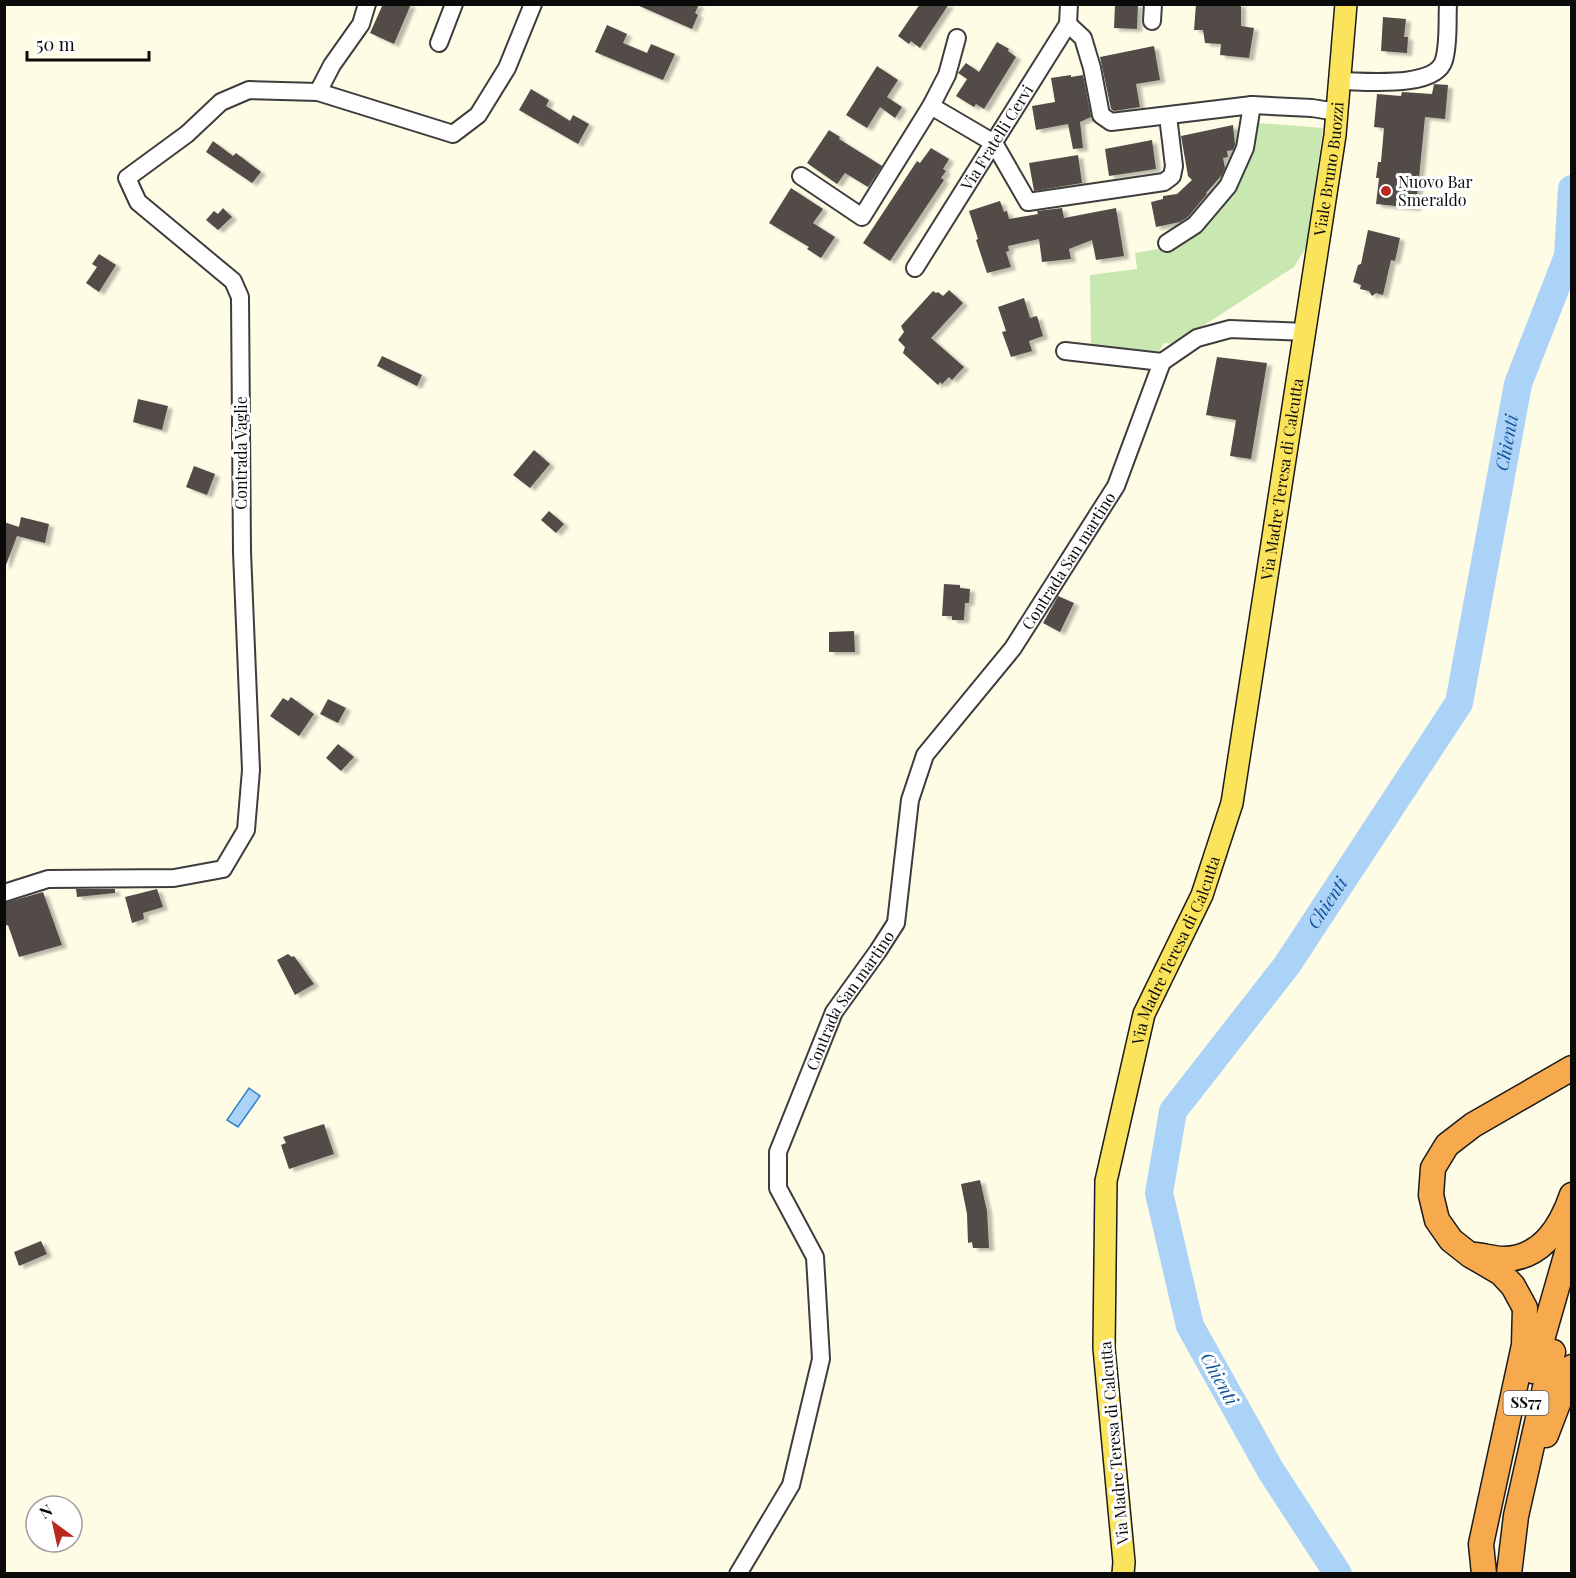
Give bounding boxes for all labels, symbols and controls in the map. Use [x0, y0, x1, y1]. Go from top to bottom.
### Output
scale bar [27, 24, 148, 62]
text: 50 m [36, 32, 75, 56]
street label: Via Fratelli Cervi [955, 80, 1038, 195]
street label: Viale Bruno Buozzi [1308, 100, 1348, 238]
place label: Nuovo Bar Smeraldo [1398, 171, 1473, 210]
marker: Nuovo Bar Smeraldo [1379, 184, 1393, 198]
street label: Via Madre Teresa di Calcutta [1255, 377, 1307, 583]
street label: Contrada Vaglie [230, 396, 251, 510]
water label: Chienti [1489, 412, 1523, 473]
street label: Contrada San martino [1016, 487, 1120, 633]
street label: Via Madre Teresa di Calcutta [1126, 853, 1224, 1048]
water label: Chienti [1301, 872, 1353, 933]
street label: Contrada San martino [801, 926, 898, 1073]
street label: Via Madre Teresa di Calcutta [1094, 1341, 1133, 1547]
water label: Chienti [1196, 1348, 1244, 1410]
road number: SS77 [1504, 1391, 1549, 1415]
north arrow [24, 1494, 84, 1554]
text: N [35, 1499, 56, 1523]

